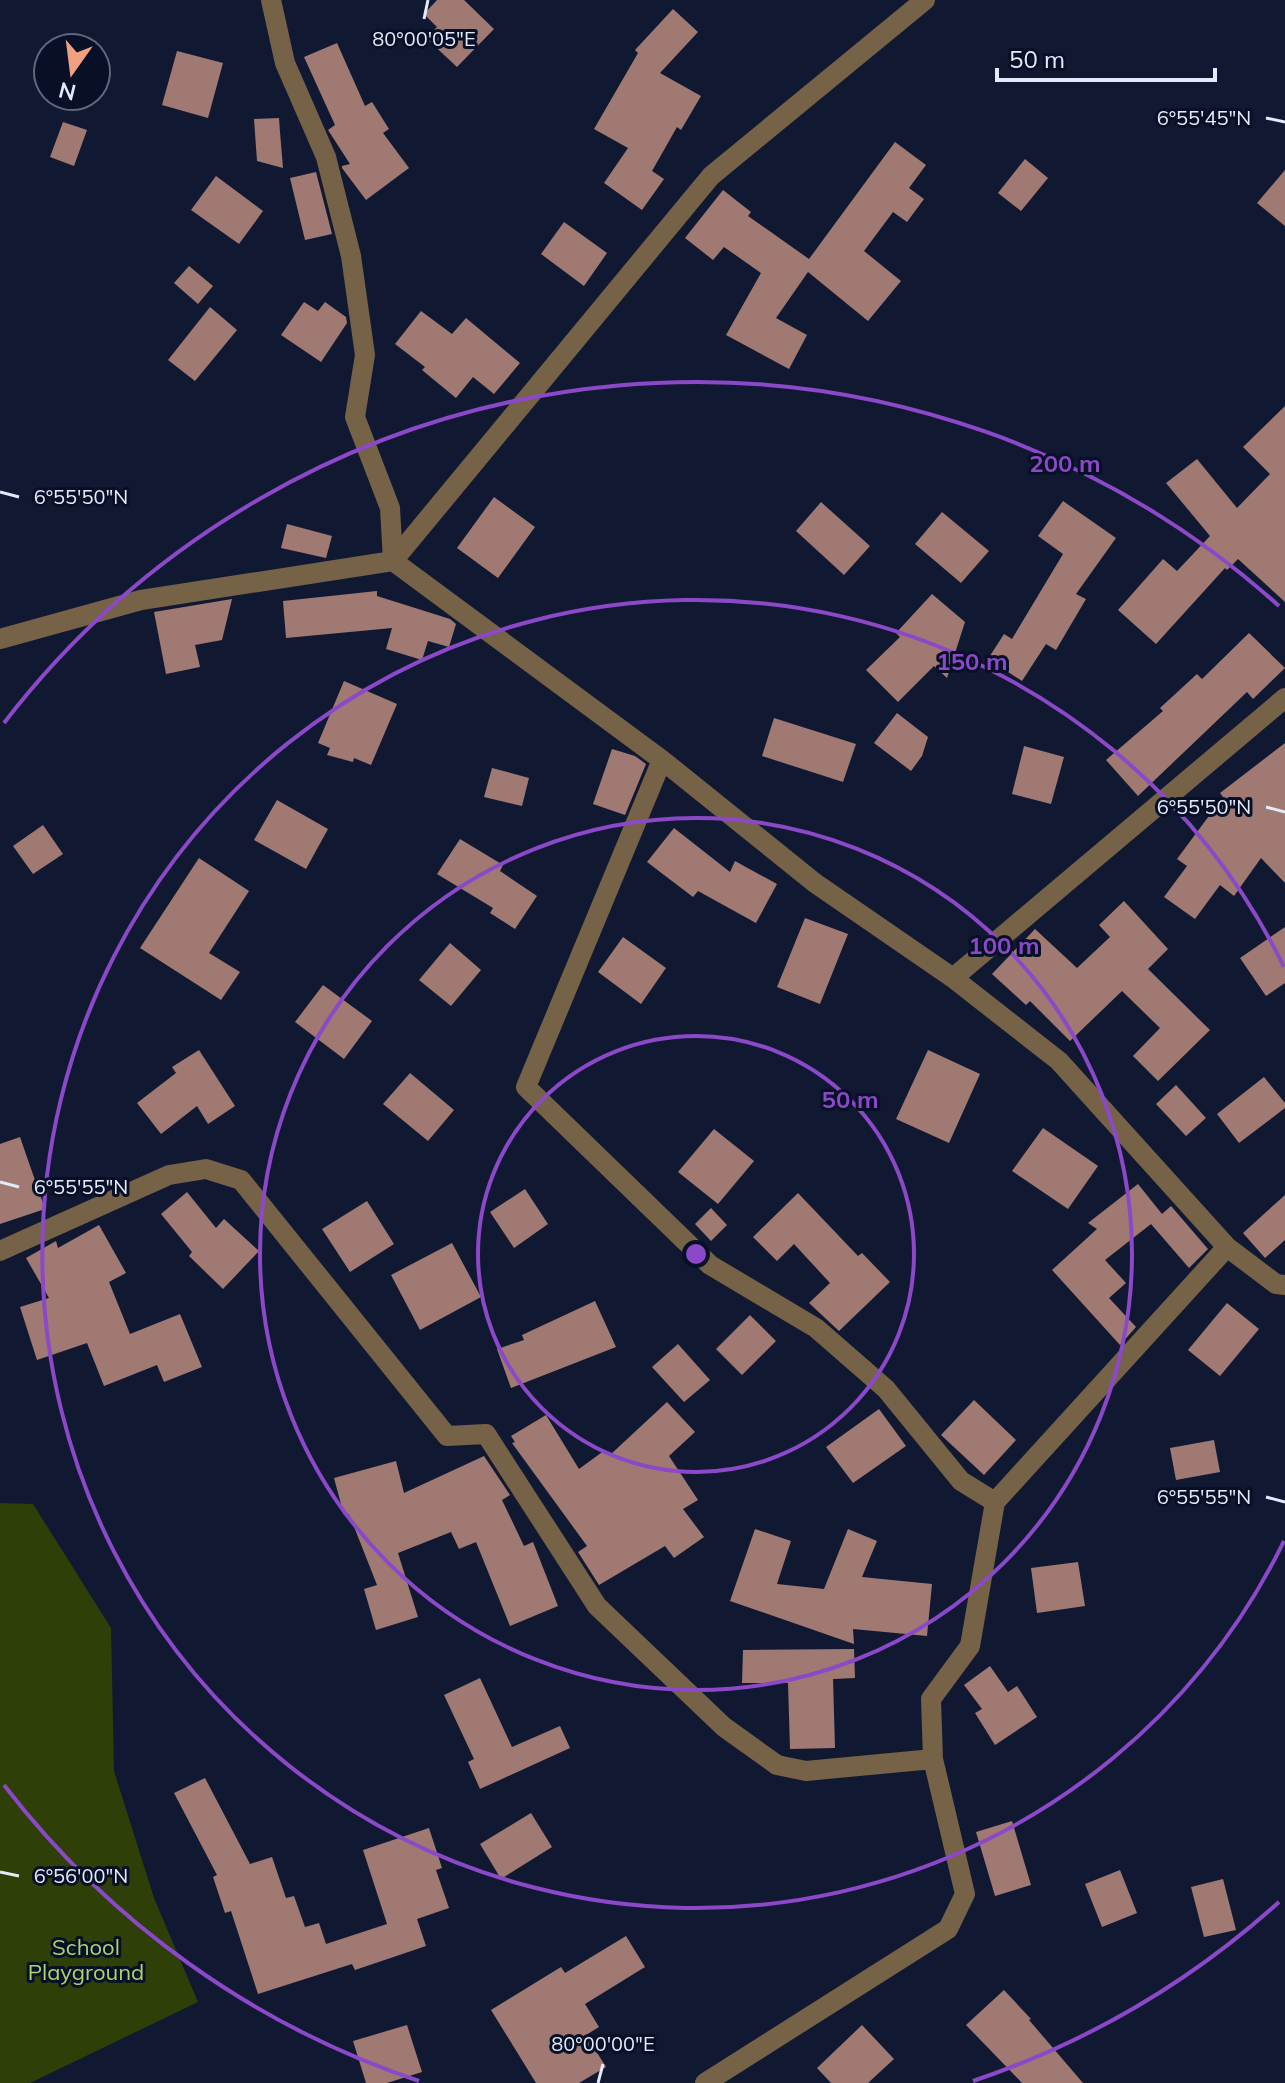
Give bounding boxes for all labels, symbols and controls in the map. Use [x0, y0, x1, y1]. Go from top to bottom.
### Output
text: 80°00'05"E [372, 26, 476, 51]
north arrow [32, 32, 112, 112]
scale bar [997, 32, 1215, 82]
text: 50 m [1009, 44, 1065, 74]
text: N [56, 76, 79, 107]
text: 6°55'45"N [1157, 105, 1251, 130]
text: 200 m [1029, 448, 1101, 478]
text: 6°55'50"N [34, 484, 128, 509]
text: 150 m [936, 646, 1008, 676]
text: 6°55'50"N [1157, 794, 1251, 819]
text: 100 m [968, 930, 1040, 960]
text: 50 m [822, 1084, 878, 1114]
text: 6°55'55"N [34, 1174, 128, 1199]
centre of rings [682, 1240, 710, 1268]
text: 6°55'55"N [1157, 1484, 1251, 1509]
text: 6°56'00"N [34, 1863, 128, 1888]
park label: School Playground [28, 1933, 144, 1986]
text: 80°00'00"E [551, 2031, 655, 2056]

